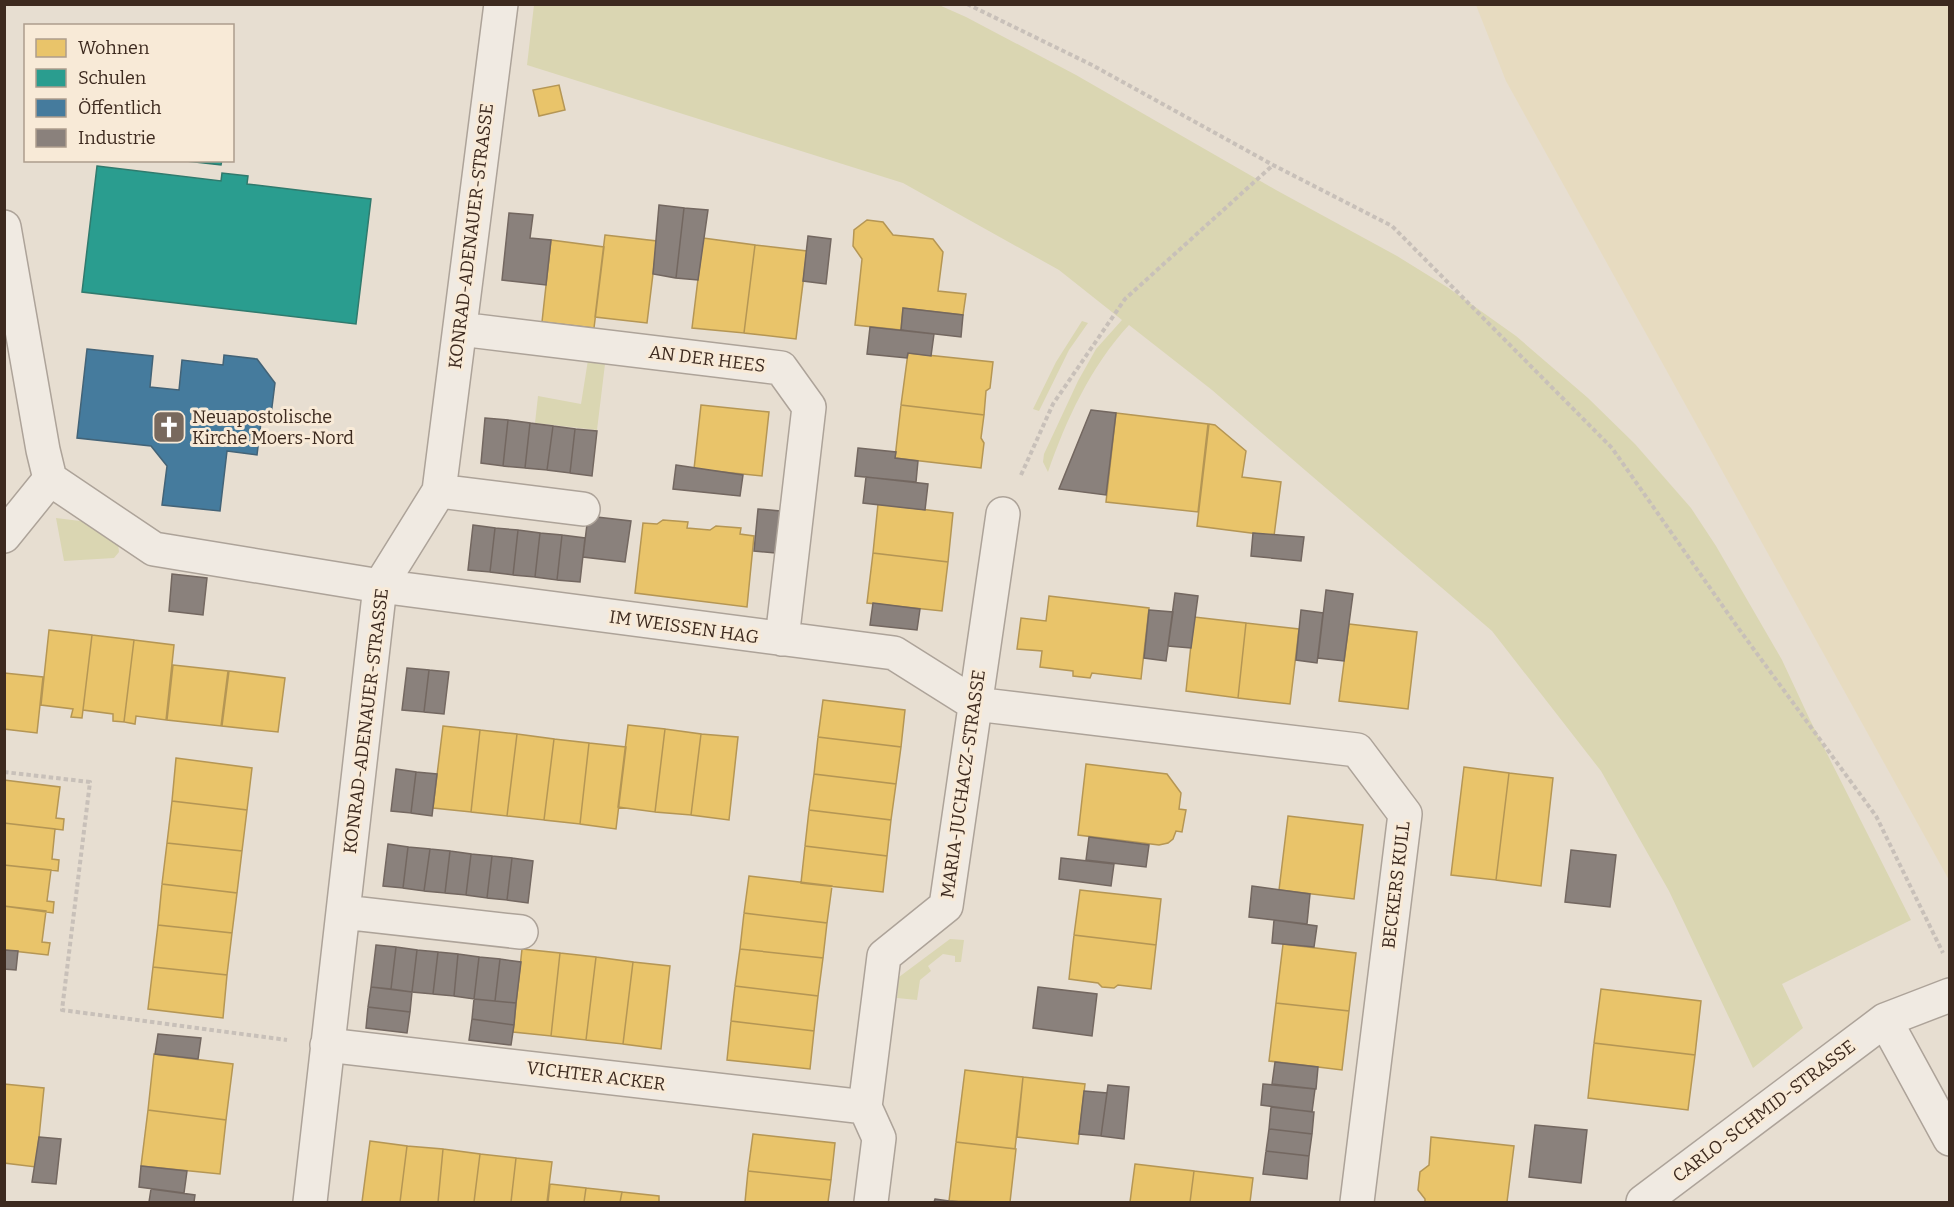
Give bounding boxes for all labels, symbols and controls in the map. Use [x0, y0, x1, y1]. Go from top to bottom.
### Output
legend [24, 24, 234, 162]
text: Wohnen [78, 37, 150, 59]
text: Schulen [78, 67, 147, 89]
text: Öffentlich [78, 97, 161, 119]
street label: KONRAD-ADENAUER-STRASSE [444, 102, 498, 370]
text: Industrie [78, 127, 156, 149]
street label: AN DER HEES [648, 341, 766, 377]
place label: Neuapostolische Kirche Moers-Nord [192, 406, 354, 449]
church icon: Neuapostolische Kirche Moers-Nord [151, 409, 187, 445]
street label: KONRAD-ADENAUER-STRASSE [339, 587, 393, 855]
street label: IM WEISSEN HAG [608, 606, 760, 648]
street label: MARIA-JUCHACZ-STRASSE [936, 668, 990, 900]
street label: BECKERS KULL [1377, 820, 1415, 950]
street label: CARLO-SCHMID-STRASSE [1668, 1035, 1860, 1187]
street label: VICHTER ACKER [525, 1057, 667, 1095]

